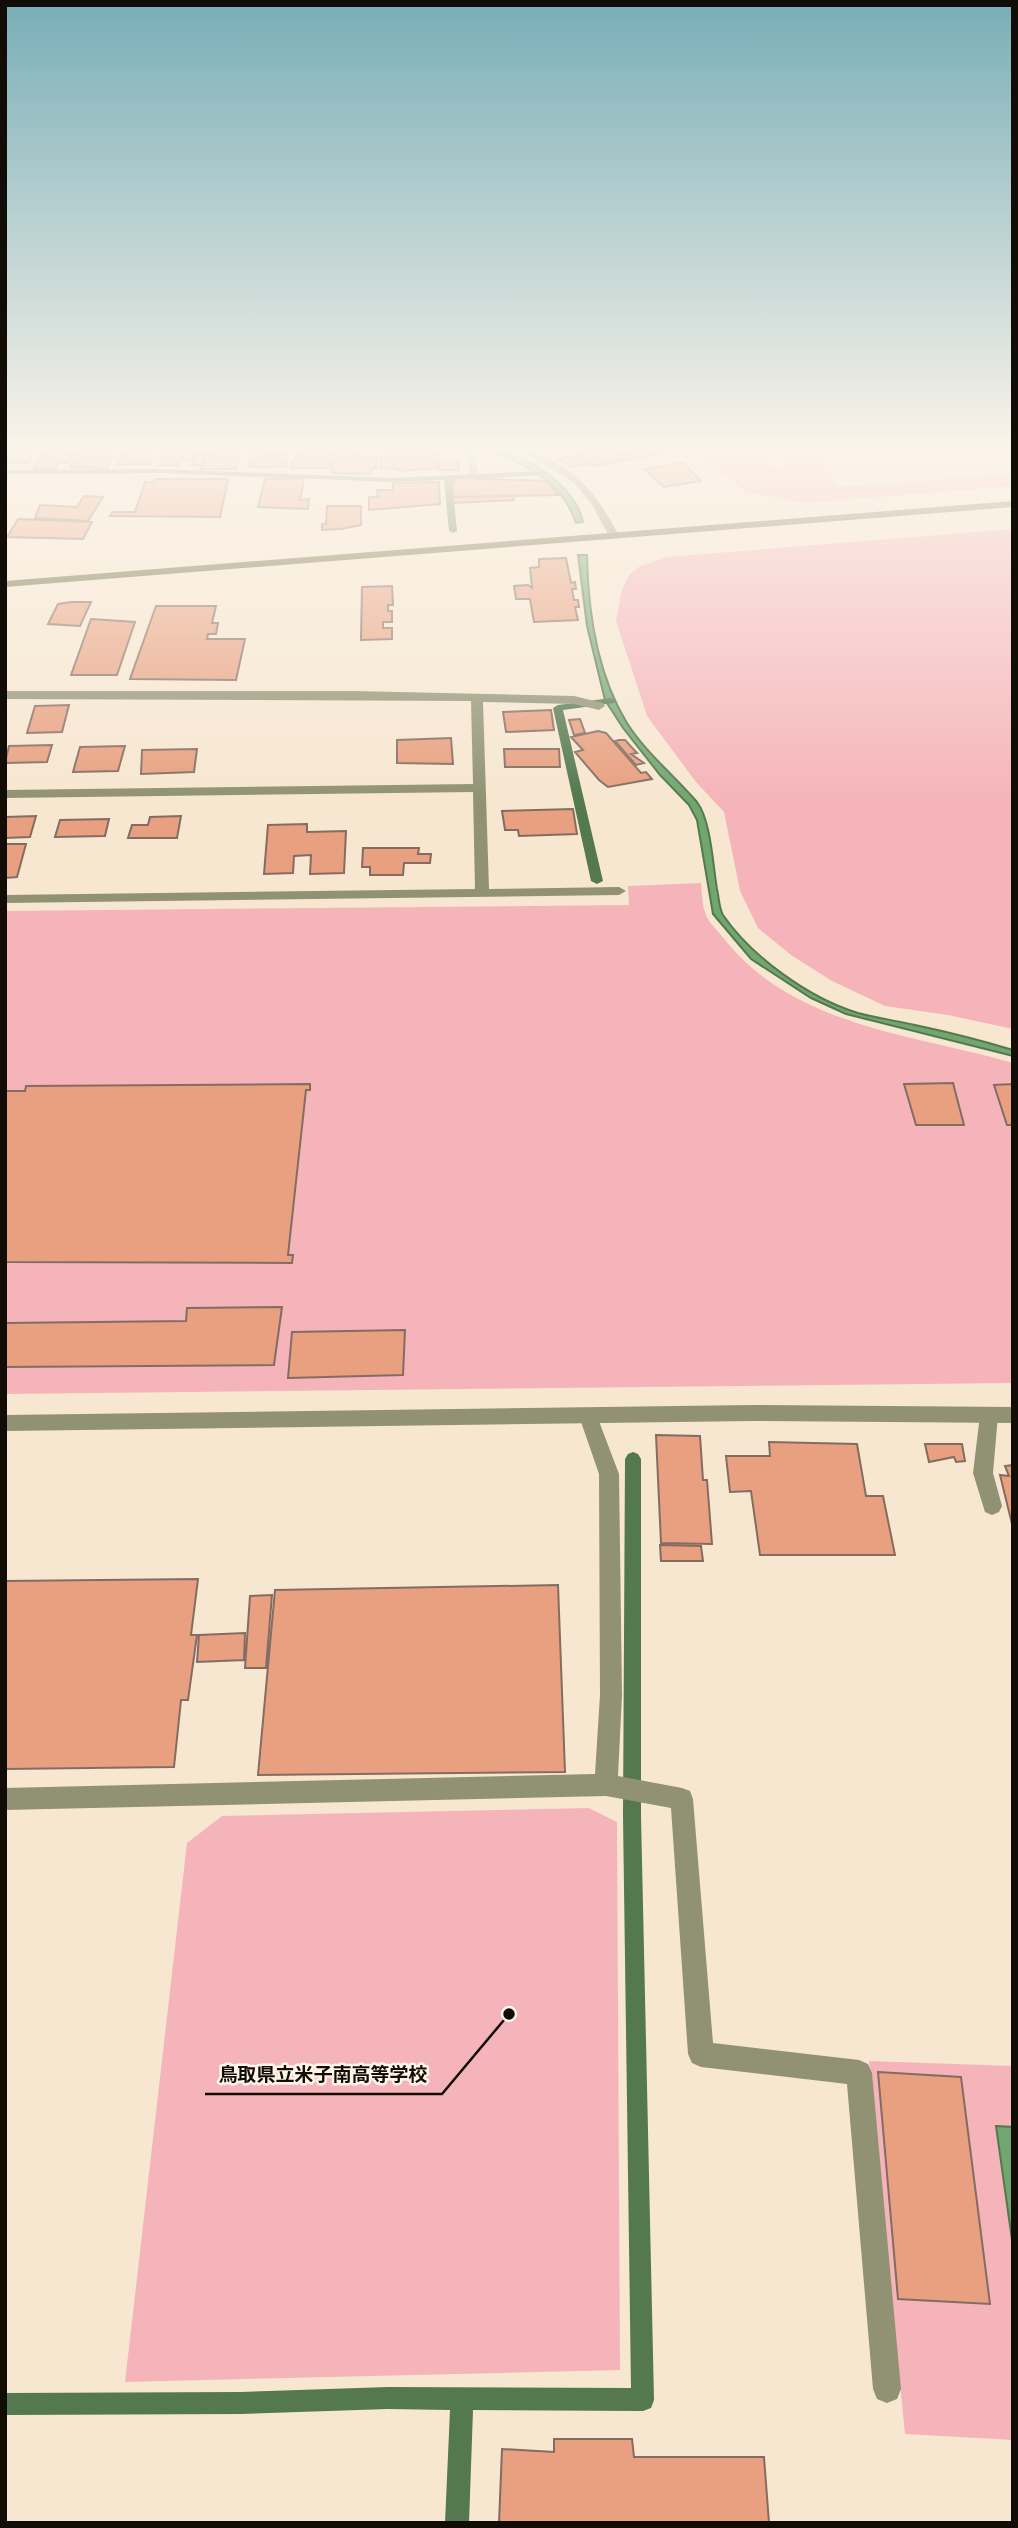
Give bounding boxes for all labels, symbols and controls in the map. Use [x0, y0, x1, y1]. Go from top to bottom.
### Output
callout: 鳥取県立米子南高等学校 [205, 2054, 442, 2094]
text: 鳥取県立米子南高等学校 [218, 2062, 428, 2086]

